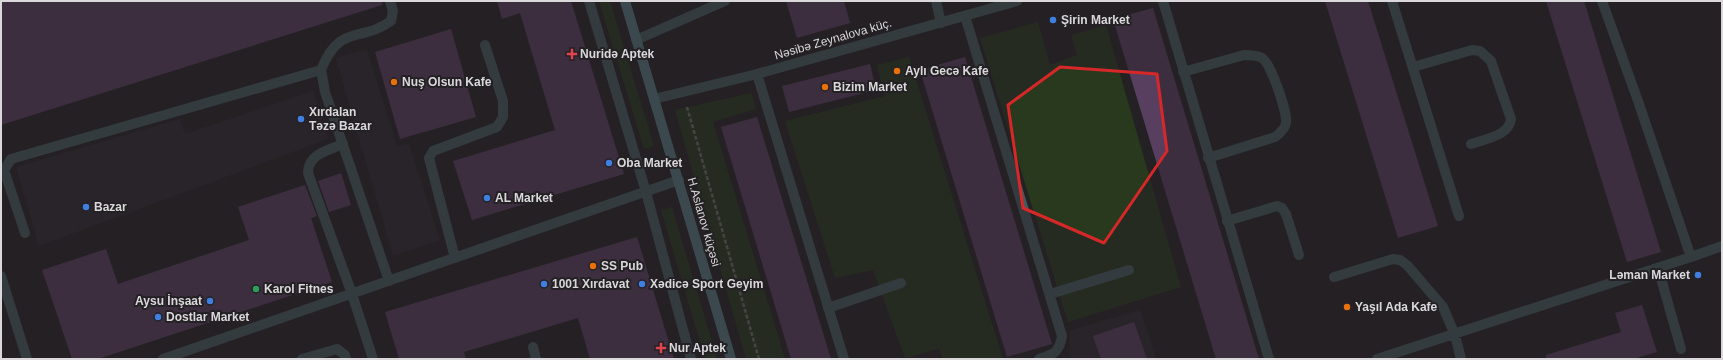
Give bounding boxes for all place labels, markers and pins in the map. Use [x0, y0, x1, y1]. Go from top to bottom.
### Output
place label: Şirin Market [1061, 13, 1130, 27]
marker: Şirin Market [1048, 15, 1058, 25]
place label: Nuridə Aptek [580, 47, 655, 61]
marker: Nuridə Aptek [567, 49, 577, 59]
place label: Aylı Gecə Kafe [905, 64, 989, 78]
marker: Aylı Gecə Kafe [892, 66, 902, 76]
place label: Nuş Olsun Kafe [402, 75, 492, 89]
marker: Nuş Olsun Kafe [389, 77, 399, 87]
place label: Bizim Market [833, 80, 907, 94]
marker: Bizim Market [820, 82, 830, 92]
place label: Xırdalan Təzə Bazar [309, 105, 372, 133]
marker: Xırdalan Təzə Bazar [296, 114, 306, 124]
place label: Oba Market [617, 156, 682, 170]
marker: Oba Market [604, 158, 614, 168]
place label: AL Market [495, 191, 553, 205]
marker: AL Market [482, 193, 492, 203]
place label: Bazar [94, 200, 127, 214]
marker: Bazar [81, 202, 91, 212]
place label: SS Pub [601, 259, 643, 273]
marker: SS Pub [588, 261, 598, 271]
place label: Ləman Market [1609, 268, 1690, 282]
marker: Ləman Market [1693, 270, 1703, 280]
place label: 1001 Xırdavat [552, 277, 629, 291]
place label: Xədicə Sport Geyim [650, 277, 763, 291]
marker: 1001 Xırdavat [539, 279, 549, 289]
marker: Xədicə Sport Geyim [637, 279, 647, 289]
place label: Karol Fitnes [264, 282, 334, 296]
marker: Karol Fitnes [251, 284, 261, 294]
place label: Aysu İnşaat [135, 293, 202, 308]
marker: Aysu İnşaat [205, 296, 215, 306]
place label: Yaşıl Ada Kafe [1355, 300, 1438, 314]
marker: Yaşıl Ada Kafe [1342, 302, 1352, 312]
place label: Dostlar Market [166, 310, 249, 324]
marker: Dostlar Market [153, 312, 163, 322]
place label: Nur Aptek [669, 341, 726, 355]
marker: Nur Aptek [656, 343, 666, 353]

